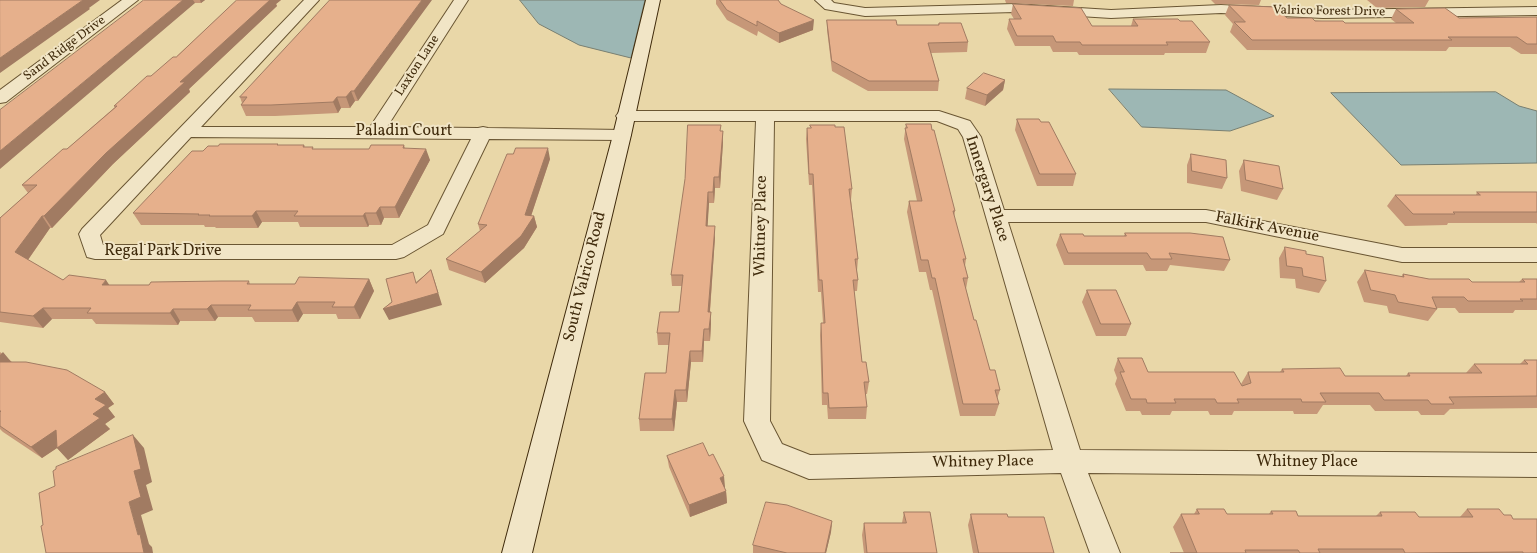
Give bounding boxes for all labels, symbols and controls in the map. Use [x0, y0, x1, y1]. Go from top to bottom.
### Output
street label: Valrico Forest Drive [1273, 3, 1385, 21]
street label: Sand Ridge Drive [21, 13, 109, 85]
street label: Laxton Lane [392, 32, 444, 100]
street label: Paladin Court [356, 122, 452, 142]
street label: Innergary Place [960, 133, 1012, 245]
street label: Whitney Place [752, 175, 772, 277]
street label: Falkirk Avenue [1213, 209, 1321, 247]
street label: South Valrico Road [561, 210, 611, 344]
street label: Regal Park Drive [104, 242, 222, 262]
street label: Whitney Place [932, 453, 1034, 473]
street label: Whitney Place [1256, 453, 1358, 473]

